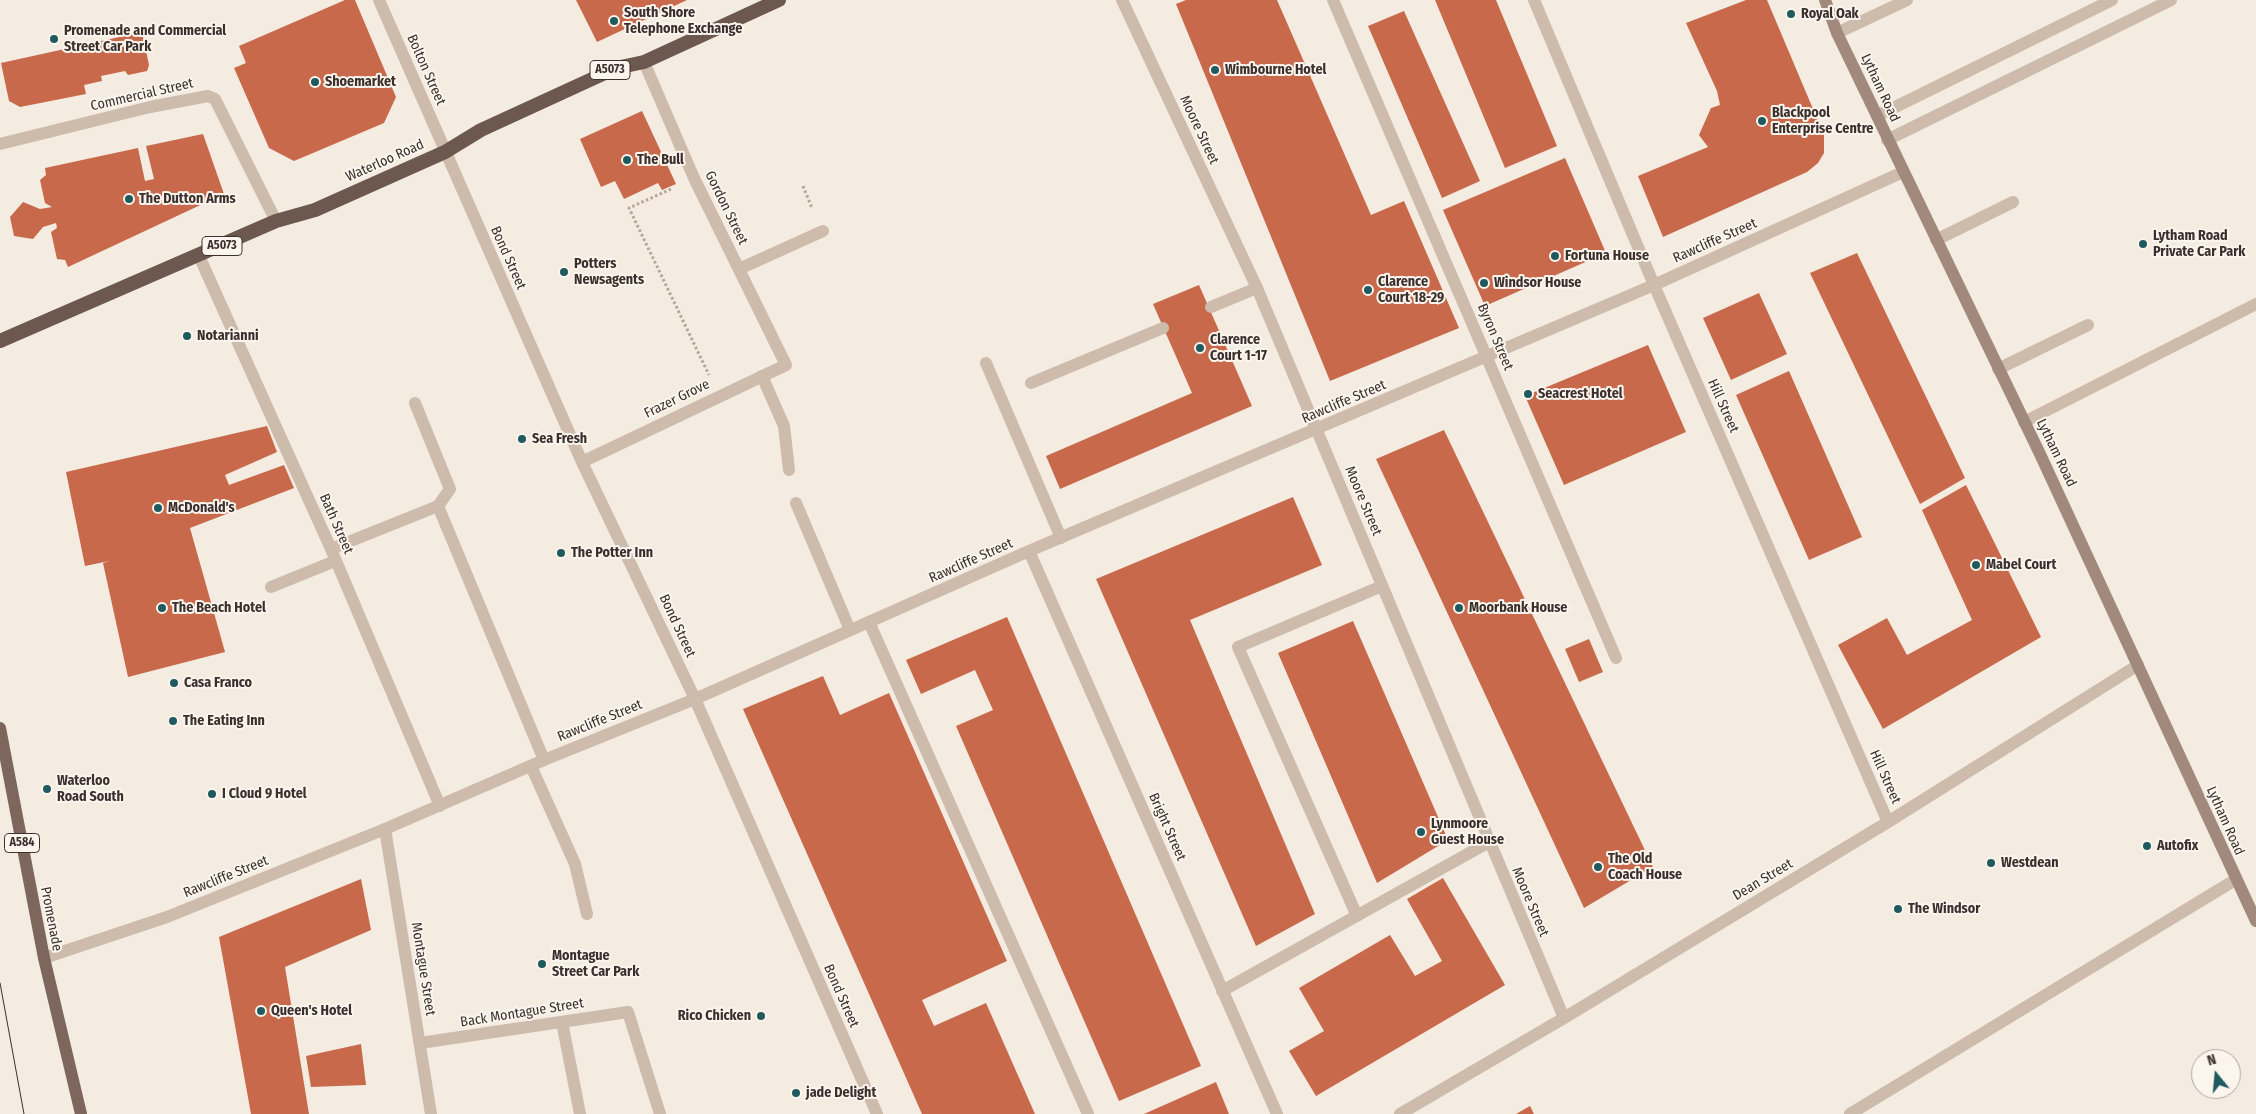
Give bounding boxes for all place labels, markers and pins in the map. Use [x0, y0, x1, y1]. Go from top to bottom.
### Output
place label: South Shore Telephone Exchange [624, 5, 742, 38]
place label: Royal Oak [1801, 6, 1859, 22]
marker: Royal Oak [1785, 8, 1797, 20]
marker: South Shore Telephone Exchange [608, 15, 620, 27]
place label: Promenade and Commercial Street Car Park [64, 23, 226, 56]
marker: Promenade and Commercial Street Car Park [48, 33, 60, 45]
place label: Wimbourne Hotel [1225, 62, 1326, 78]
marker: Wimbourne Hotel [1209, 64, 1221, 76]
place label: Shoemarket [325, 74, 396, 90]
marker: Shoemarket [309, 76, 321, 88]
place label: Blackpool Enterprise Centre [1772, 105, 1873, 138]
marker: Blackpool Enterprise Centre [1756, 115, 1768, 127]
place label: The Bull [637, 152, 684, 168]
marker: The Bull [621, 154, 633, 166]
place label: The Dutton Arms [139, 191, 236, 207]
marker: The Dutton Arms [123, 193, 135, 205]
place label: Lytham Road Private Car Park [2153, 228, 2245, 260]
marker: Lytham Road Private Car Park [2137, 238, 2149, 250]
place label: Fortuna House [1565, 248, 1649, 264]
marker: Fortuna House [1549, 250, 1561, 262]
place label: Potters Newsagents [574, 256, 644, 288]
marker: Potters Newsagents [558, 266, 570, 278]
place label: Clarence Court 18-29 [1378, 274, 1444, 306]
place label: Windsor House [1494, 275, 1581, 291]
marker: Windsor House [1478, 277, 1490, 289]
marker: Clarence Court 18-29 [1362, 284, 1374, 296]
place label: Notarianni [197, 328, 259, 344]
marker: Notarianni [181, 330, 193, 342]
place label: Clarence Court 1-17 [1210, 332, 1267, 364]
marker: Clarence Court 1-17 [1194, 342, 1206, 354]
place label: Seacrest Hotel [1538, 386, 1623, 402]
marker: Seacrest Hotel [1522, 388, 1534, 400]
place label: Sea Fresh [532, 431, 587, 447]
marker: Sea Fresh [516, 433, 528, 445]
place label: McDonald's [168, 500, 235, 516]
marker: McDonald's [152, 502, 164, 514]
place label: The Potter Inn [571, 545, 653, 561]
marker: The Potter Inn [555, 547, 567, 559]
place label: Mabel Court [1986, 557, 2056, 573]
marker: Mabel Court [1970, 559, 1982, 571]
place label: The Beach Hotel [172, 600, 266, 616]
place label: Moorbank House [1469, 600, 1567, 616]
marker: The Beach Hotel [156, 602, 168, 614]
marker: Moorbank House [1453, 602, 1465, 614]
place label: Casa Franco [184, 675, 252, 691]
marker: Casa Franco [168, 677, 180, 689]
place label: The Eating Inn [183, 713, 265, 729]
marker: The Eating Inn [167, 715, 179, 727]
place label: Waterloo Road South [57, 773, 124, 806]
marker: Waterloo Road South [41, 783, 53, 795]
place label: I Cloud 9 Hotel [222, 786, 307, 802]
marker: I Cloud 9 Hotel [206, 788, 218, 800]
place label: Lynmoore Guest House [1431, 816, 1504, 849]
marker: Lynmoore Guest House [1415, 826, 1427, 838]
place label: Autofix [2157, 838, 2198, 854]
marker: Autofix [2141, 840, 2153, 852]
place label: The Old Coach House [1608, 851, 1682, 884]
place label: Westdean [2001, 855, 2058, 871]
marker: Westdean [1985, 857, 1997, 869]
marker: The Old Coach House [1592, 861, 1604, 873]
place label: The Windsor [1908, 901, 1980, 917]
marker: The Windsor [1892, 903, 1904, 915]
place label: Montague Street Car Park [552, 948, 639, 980]
marker: Montague Street Car Park [536, 958, 548, 970]
place label: Queen's Hotel [271, 1003, 352, 1019]
marker: Queen's Hotel [255, 1005, 267, 1017]
place label: Rico Chicken [678, 1008, 751, 1024]
marker: Rico Chicken [755, 1010, 767, 1022]
place label: jade Delight [806, 1085, 876, 1101]
marker: jade Delight [790, 1087, 802, 1099]

